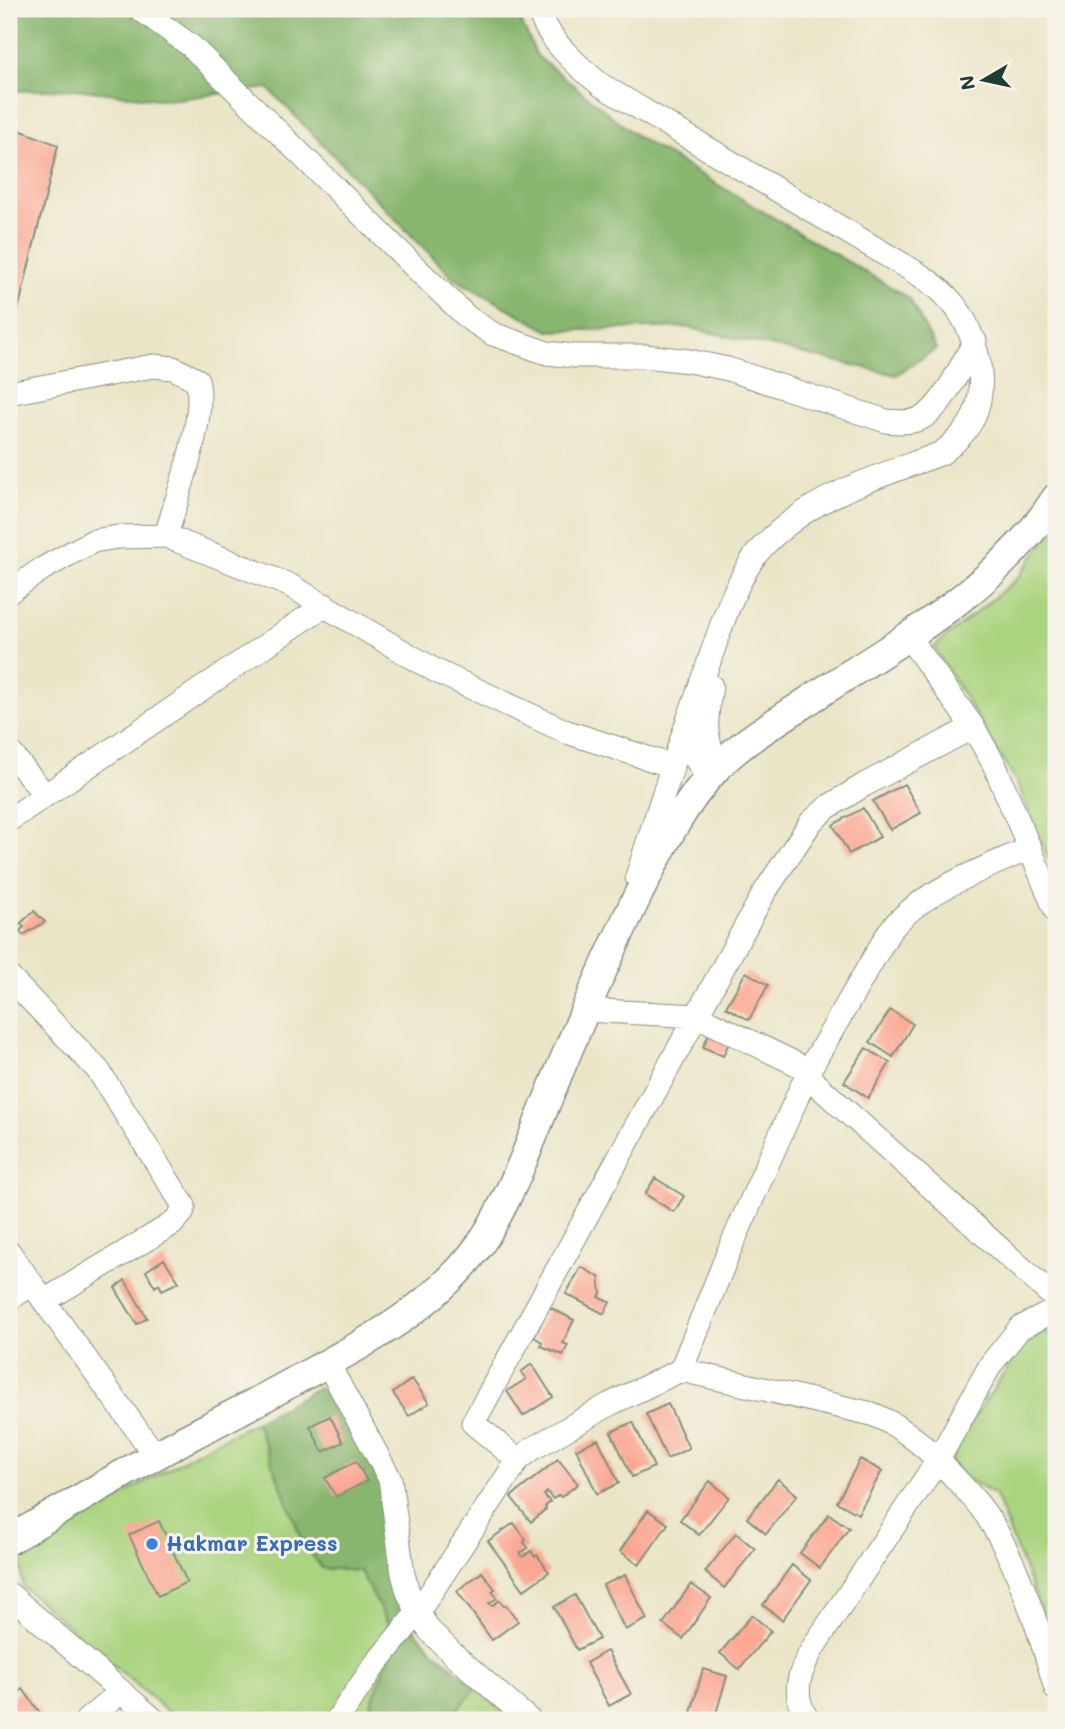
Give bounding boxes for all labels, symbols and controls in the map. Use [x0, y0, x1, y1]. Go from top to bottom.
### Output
north arrow [950, 46, 1020, 116]
text: N [953, 74, 980, 92]
place label: Hakmar Express [166, 1529, 338, 1556]
marker: Hakmar Express [144, 1536, 160, 1552]

